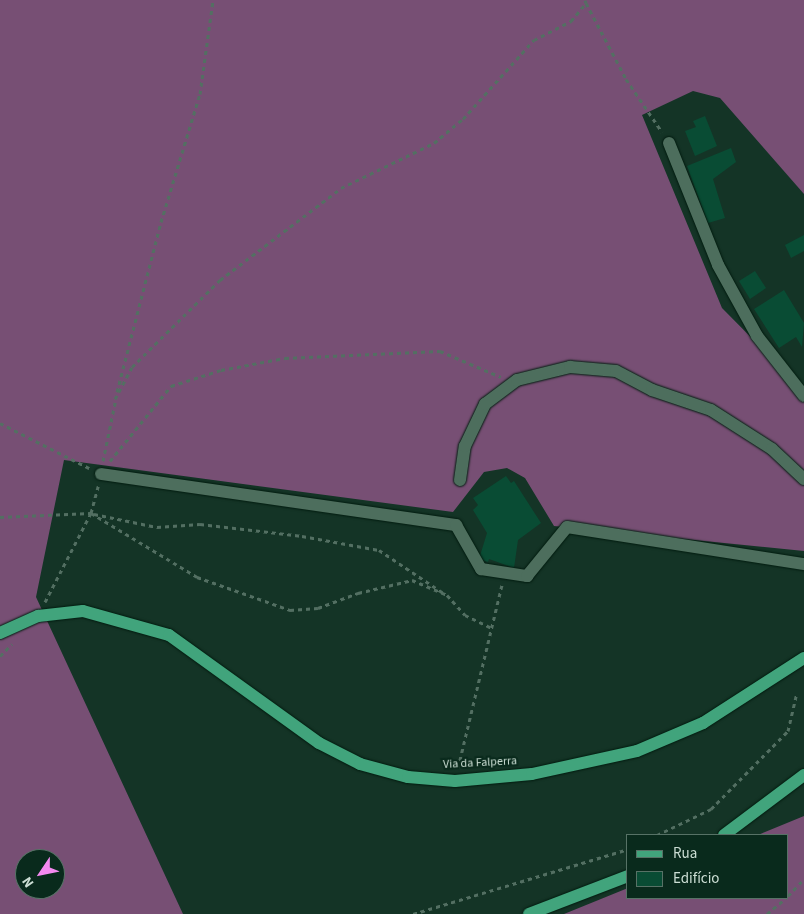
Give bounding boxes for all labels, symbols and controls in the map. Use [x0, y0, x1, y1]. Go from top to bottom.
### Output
street label: Via da Falperra [443, 754, 517, 772]
legend [626, 834, 789, 899]
text: Rua [673, 843, 697, 864]
north arrow [15, 849, 65, 899]
text: Edifício [673, 868, 720, 889]
text: N [17, 872, 39, 891]

